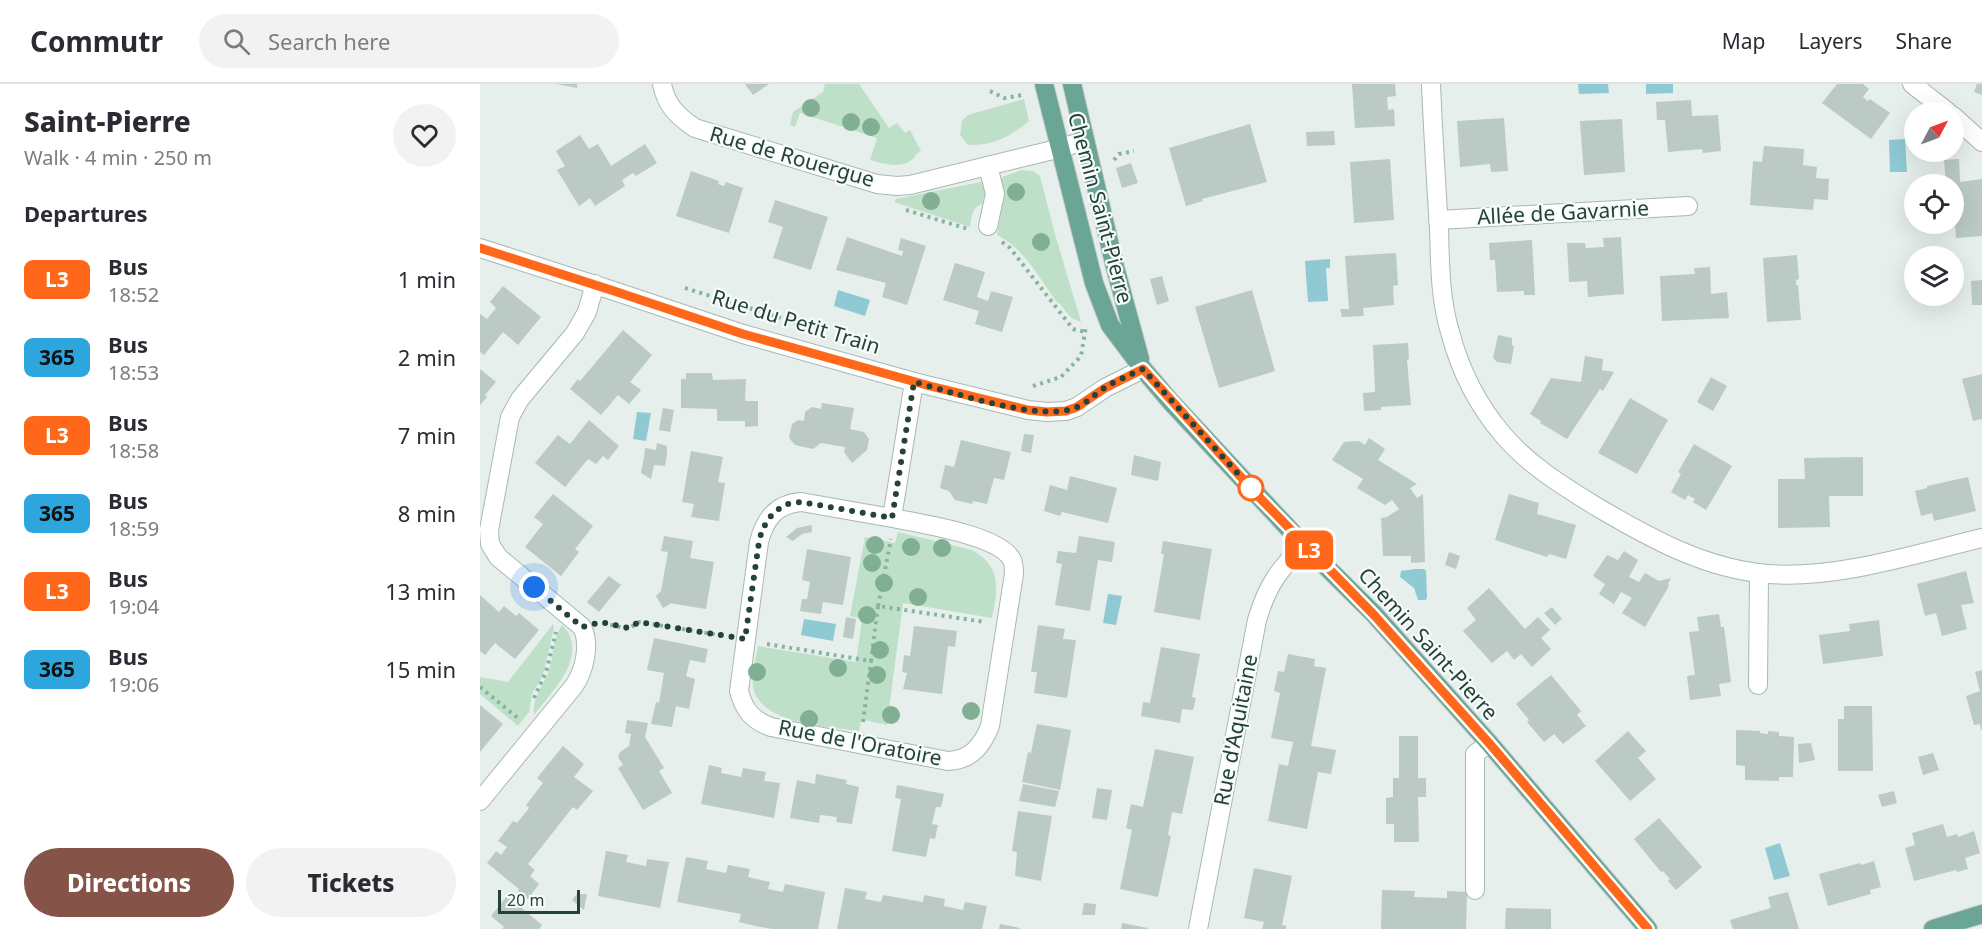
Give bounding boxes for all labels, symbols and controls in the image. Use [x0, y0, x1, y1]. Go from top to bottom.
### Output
search box [199, 14, 619, 68]
text: Commutr [30, 22, 163, 60]
icon: search [220, 25, 253, 58]
text: Search here [268, 26, 390, 56]
text: Map [1722, 27, 1766, 55]
text: Layers [1799, 27, 1863, 55]
text: Share [1896, 27, 1952, 55]
text: Saint-Pierre [24, 102, 191, 140]
north arrow [1904, 102, 1964, 162]
map controls [1904, 102, 1964, 306]
button: heart [393, 104, 456, 167]
street label: Chemin Saint-Pierre [1062, 109, 1140, 306]
street label: Rue de Rouergue [707, 119, 878, 193]
text: Walk · 4 min · 250 m [24, 144, 212, 171]
button: locate [1904, 174, 1964, 234]
street label: Allée de Gavarnie [1476, 194, 1650, 230]
text: Departures [24, 198, 148, 228]
button: layers [1904, 246, 1964, 306]
text: Bus [108, 251, 148, 281]
text: 1 min [398, 264, 456, 294]
text: L3 [45, 265, 69, 293]
text: 18:52 [108, 281, 159, 308]
street label: Rue du Petit Train [709, 282, 884, 360]
text: Bus [108, 329, 148, 359]
text: 2 min [398, 342, 456, 372]
text: 365 [39, 343, 75, 371]
text: 18:53 [108, 359, 159, 386]
text: Bus [108, 407, 148, 437]
text: 7 min [398, 420, 456, 450]
text: L3 [45, 421, 69, 449]
text: 18:58 [108, 437, 159, 464]
unlabelled marker [1238, 475, 1264, 501]
text: Bus [108, 485, 148, 515]
text: 8 min [398, 498, 456, 528]
text: 365 [39, 499, 75, 527]
text: 18:59 [108, 515, 159, 542]
line badge: L3 [1282, 530, 1336, 570]
text: L3 [1297, 536, 1321, 564]
street label: Chemin Saint-Pierre [1353, 561, 1505, 726]
text: Bus [108, 563, 148, 593]
your location [519, 572, 549, 602]
text: 13 min [385, 576, 456, 606]
text: L3 [45, 577, 69, 605]
text: 19:04 [108, 593, 159, 620]
text: Bus [108, 641, 148, 671]
street label: Rue d'Aquitaine [1207, 652, 1263, 808]
text: 15 min [385, 654, 456, 684]
text: 365 [39, 655, 75, 683]
text: 19:06 [108, 671, 159, 698]
street label: Rue de l'Oratoire [776, 712, 944, 772]
button: Directions [24, 848, 234, 917]
button: Tickets [246, 848, 456, 917]
scale bar [498, 887, 580, 914]
text: 20 m [507, 889, 544, 911]

